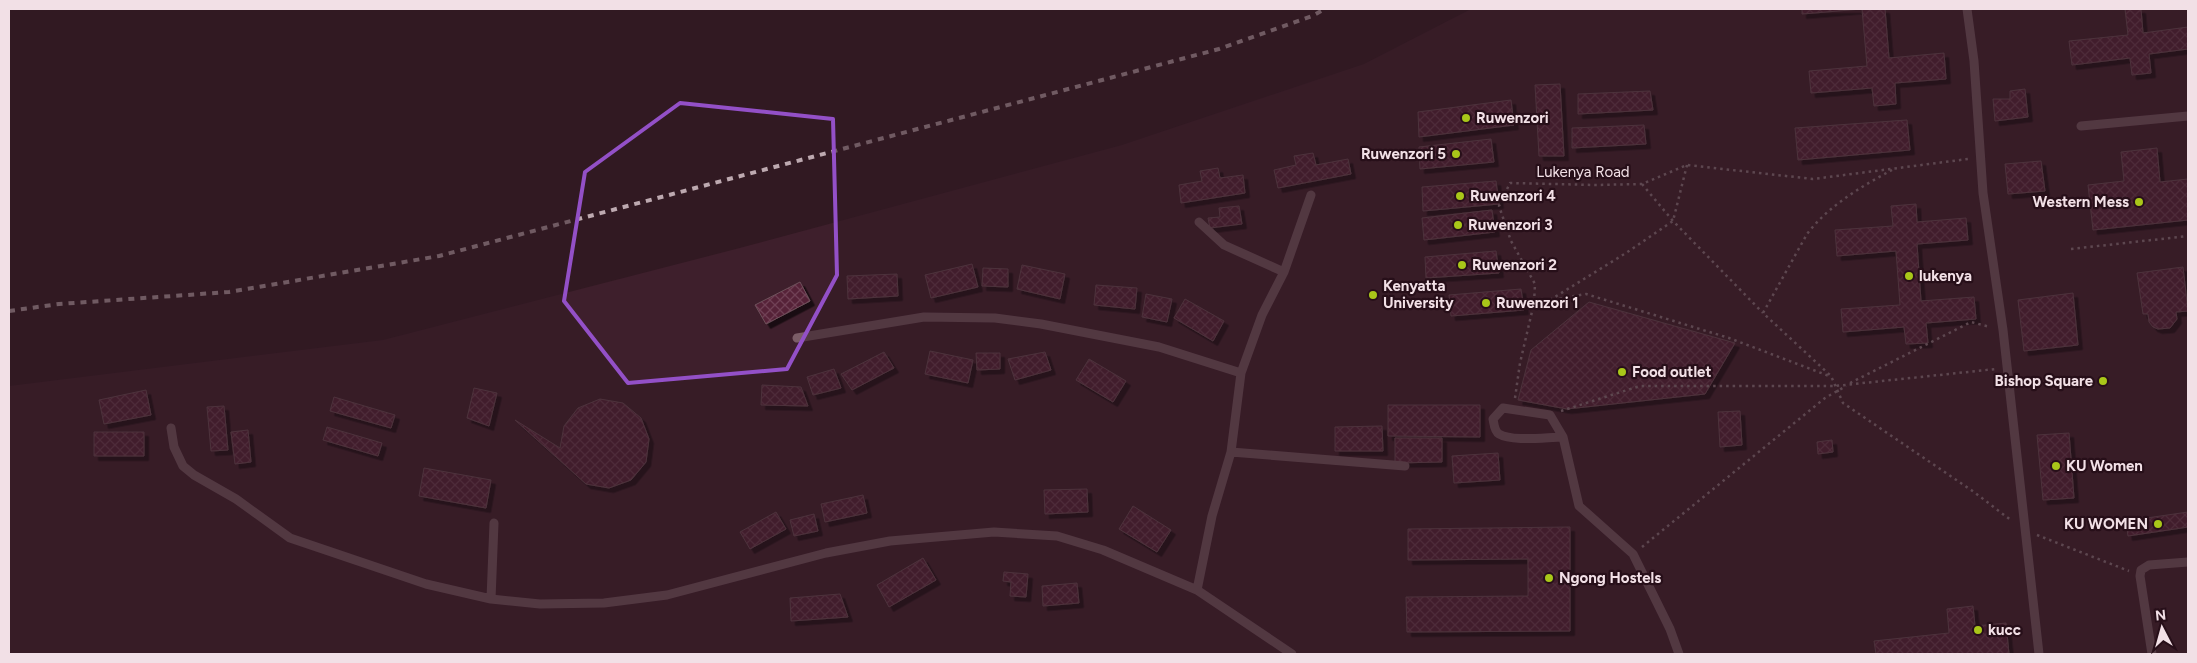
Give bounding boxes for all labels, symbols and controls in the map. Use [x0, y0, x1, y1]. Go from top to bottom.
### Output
place label: Ruwenzori [1476, 109, 1549, 127]
marker: Ruwenzori [1460, 112, 1472, 124]
place label: Ruwenzori 5 [1361, 145, 1446, 163]
marker: Ruwenzori 5 [1450, 148, 1462, 160]
street label: Lukenya Road [1536, 163, 1630, 181]
place label: Ruwenzori 4 [1470, 187, 1556, 205]
marker: Ruwenzori 4 [1454, 190, 1466, 202]
place label: Western Mess [2032, 193, 2129, 211]
marker: Western Mess [2133, 196, 2145, 208]
place label: Ruwenzori 3 [1468, 216, 1553, 234]
marker: Ruwenzori 3 [1452, 219, 1464, 231]
place label: Ruwenzori 2 [1472, 256, 1557, 274]
marker: Ruwenzori 2 [1456, 259, 1468, 271]
place label: lukenya [1919, 267, 1972, 285]
marker: lukenya [1903, 270, 1915, 282]
place label: Kenyatta University [1383, 277, 1454, 312]
marker: Kenyatta University [1367, 289, 1379, 301]
place label: Ruwenzori 1 [1496, 294, 1579, 312]
marker: Ruwenzori 1 [1480, 297, 1492, 309]
place label: Food outlet [1632, 363, 1711, 381]
marker: Food outlet [1616, 366, 1628, 378]
place label: Bishop Square [1995, 372, 2094, 390]
marker: Bishop Square [2097, 375, 2109, 387]
place label: KU Women [2066, 457, 2143, 475]
marker: KU Women [2050, 460, 2062, 472]
place label: KU WOMEN [2064, 515, 2148, 533]
marker: KU WOMEN [2152, 518, 2164, 530]
place label: Ngong Hostels [1559, 569, 1661, 587]
marker: Ngong Hostels [1543, 572, 1555, 584]
north arrow [2137, 603, 2187, 653]
text: N [2154, 607, 2167, 625]
place label: kucc [1988, 621, 2021, 639]
marker: kucc [1972, 624, 1984, 636]

